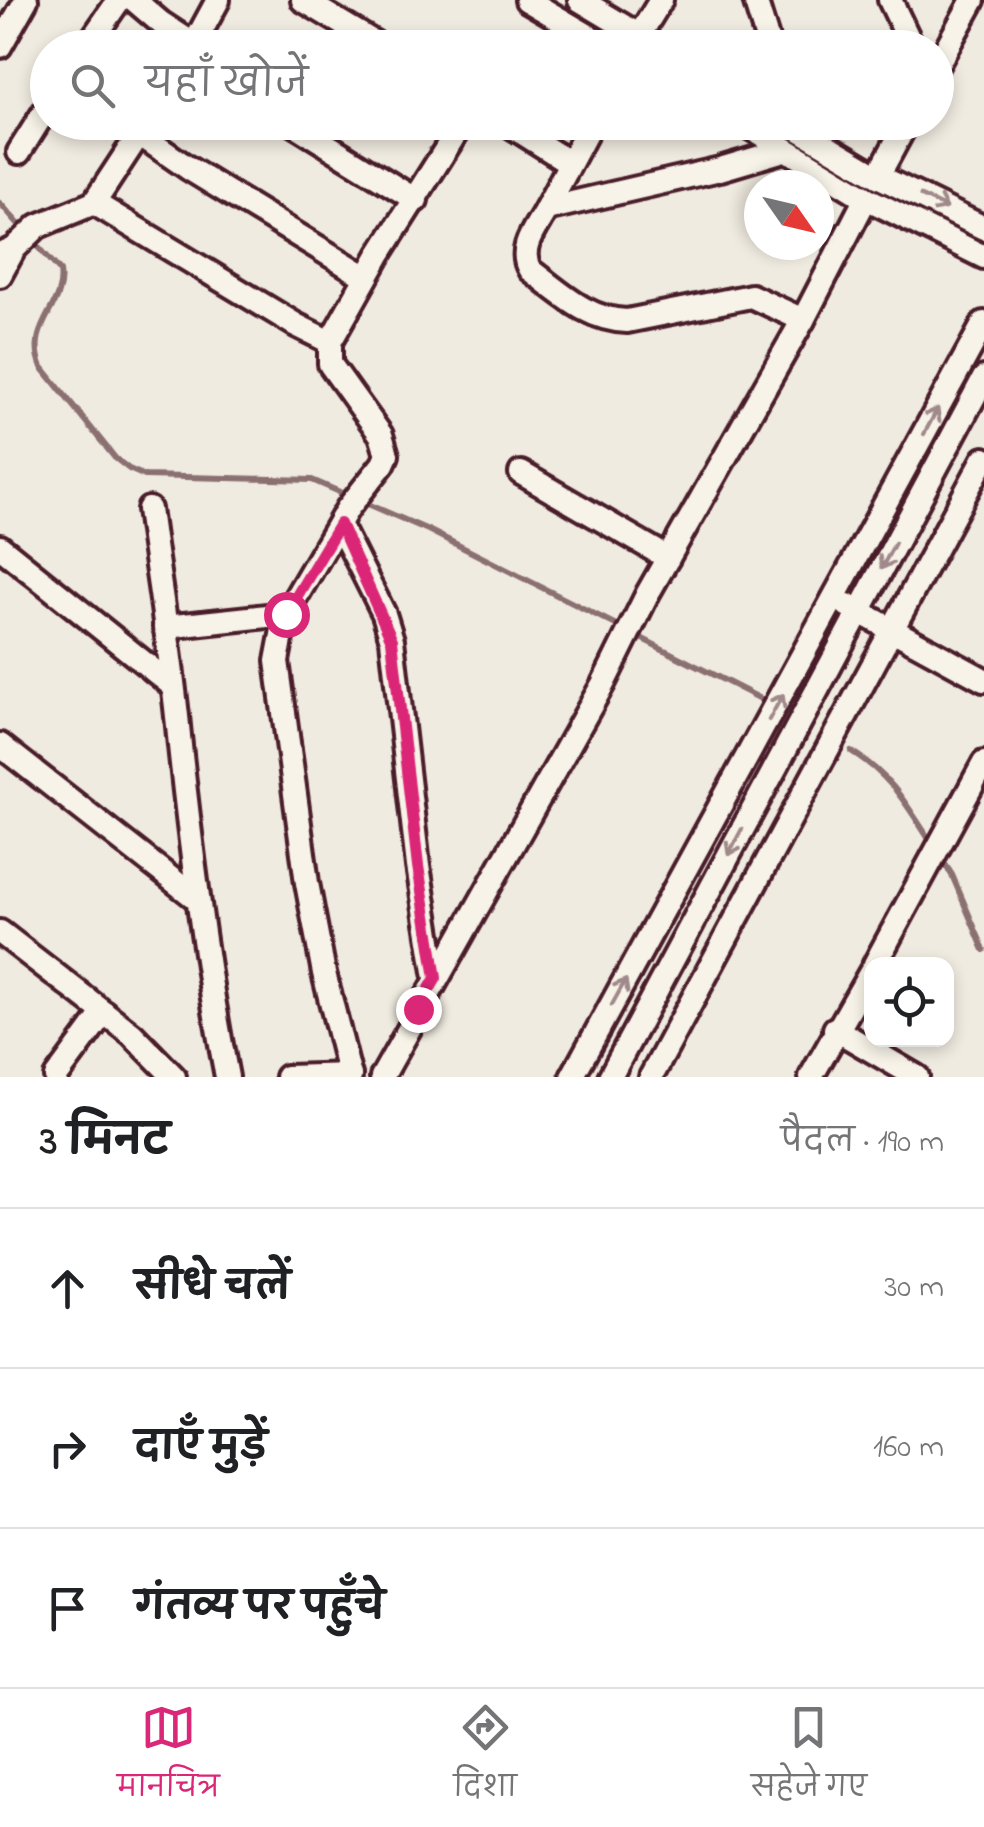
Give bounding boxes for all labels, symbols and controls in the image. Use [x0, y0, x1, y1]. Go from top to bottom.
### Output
search box [30, 30, 954, 140]
icon: search [65, 58, 120, 113]
text: यहाँ खोजें [145, 58, 308, 114]
north arrow [744, 170, 834, 260]
one-way arrow [918, 194, 948, 213]
one-way arrow [922, 407, 941, 437]
one-way arrow [877, 540, 897, 570]
route start [264, 592, 310, 638]
one-way arrow [767, 693, 787, 722]
one-way arrow [724, 827, 744, 857]
map controls [864, 957, 954, 1047]
button: locate [864, 957, 954, 1047]
one-way arrow [610, 977, 630, 1007]
route end [396, 987, 442, 1033]
text: 3 मिनट [40, 1112, 170, 1173]
text: पैदल · 190 m [781, 1120, 944, 1167]
icon: ahead [40, 1261, 95, 1316]
text: सीधे चलें [135, 1261, 290, 1317]
text: 30 m [884, 1265, 944, 1312]
icon: right [40, 1421, 95, 1476]
text: दाएँ मुड़ें [135, 1421, 267, 1477]
text: 160 m [873, 1425, 944, 1472]
icon: arrive [40, 1581, 95, 1636]
text: गंतव्य पर पहुँचे [135, 1581, 385, 1637]
tab: मानचित्र [117, 1700, 220, 1817]
tab: दिशा [454, 1700, 517, 1817]
tab: सहेजे गए [751, 1700, 867, 1817]

